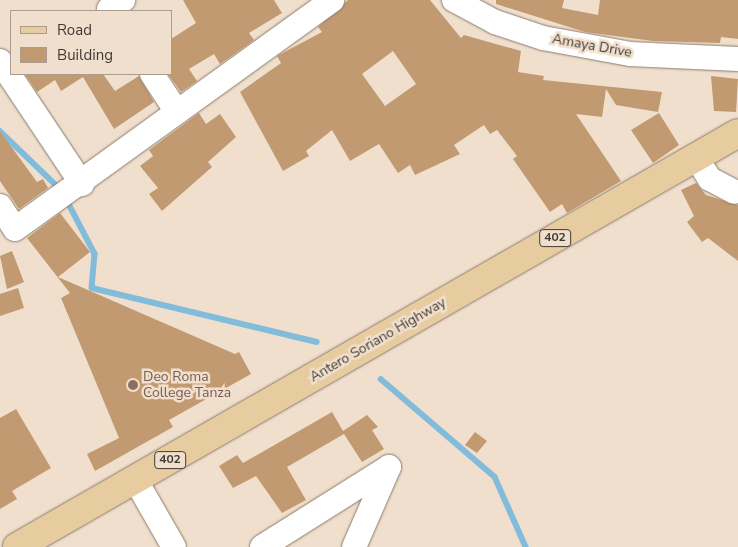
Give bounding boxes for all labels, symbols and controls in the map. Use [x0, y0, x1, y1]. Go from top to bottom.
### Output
legend [10, 10, 172, 75]
text: Road [57, 20, 92, 40]
street label: Amaya Drive [551, 31, 633, 61]
text: Building [57, 45, 113, 65]
road number: 402 [539, 228, 571, 248]
street label: Antero Soriano Highway [307, 294, 449, 386]
place label: Deo Roma College Tanza [143, 369, 231, 402]
marker: Deo Roma College Tanza [127, 379, 139, 391]
road number: 402 [154, 450, 186, 470]

